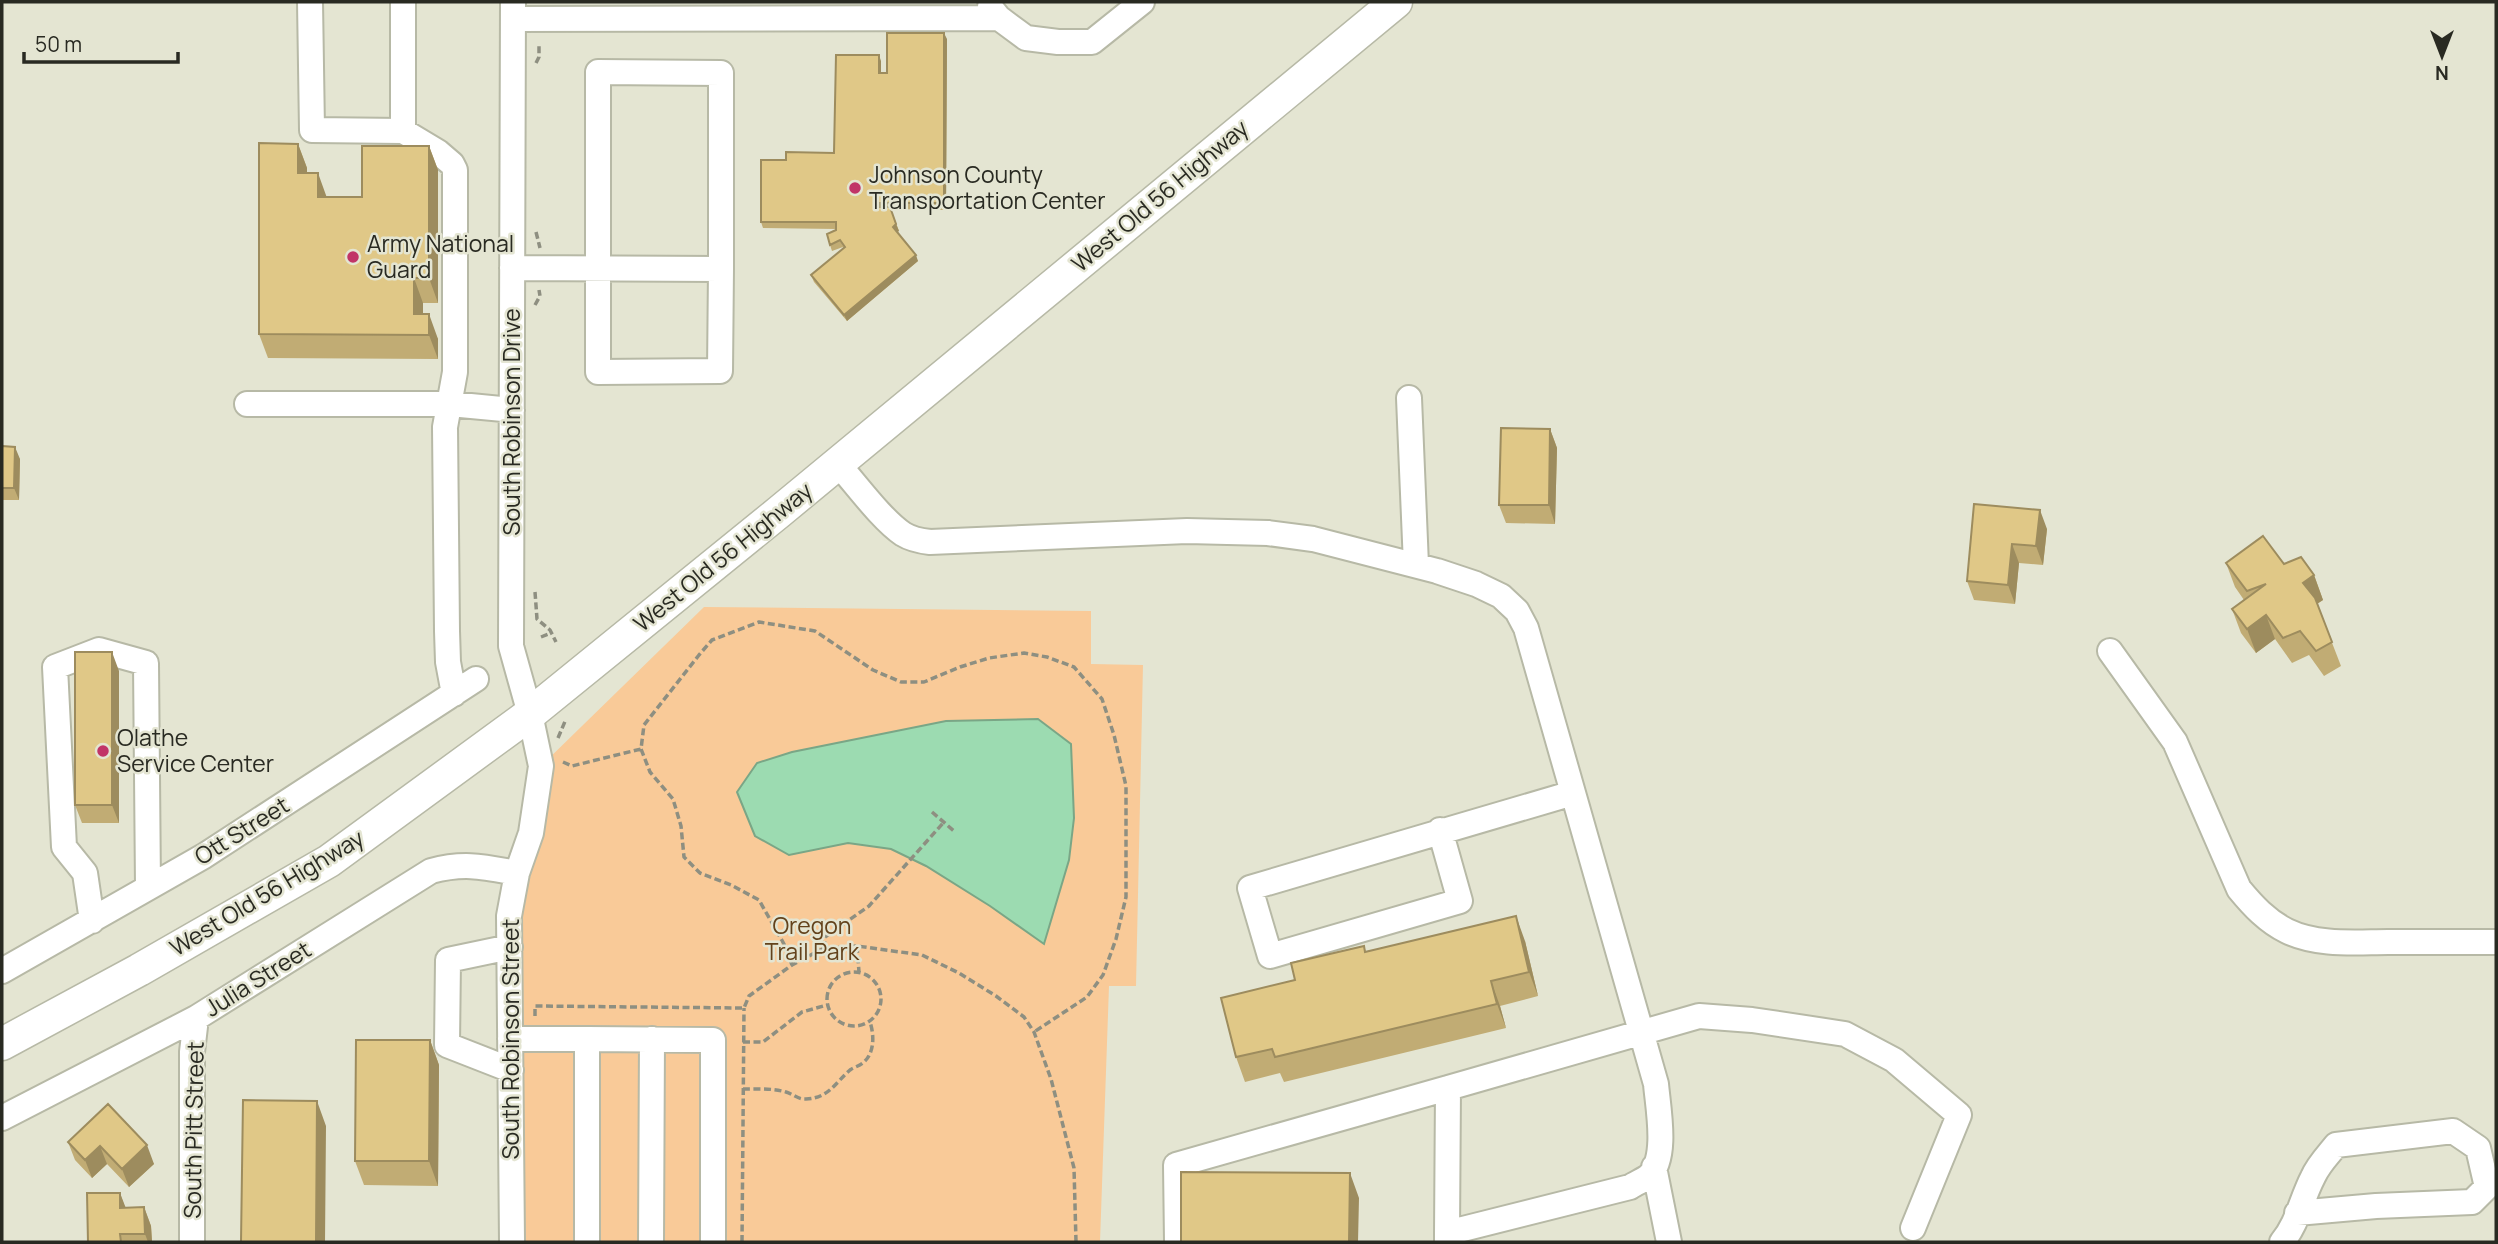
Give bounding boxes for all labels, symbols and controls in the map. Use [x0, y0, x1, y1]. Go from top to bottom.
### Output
scale bar [24, 21, 178, 65]
north arrow [2407, 21, 2477, 91]
text: 50 m [35, 30, 82, 58]
text: N [2435, 60, 2449, 86]
street label: West Old 56 Highway [1064, 112, 1254, 279]
place label: Johnson County Transportation Center [869, 158, 1106, 216]
marker: Johnson County Transportation Center [847, 180, 863, 196]
place label: Army National Guard [367, 227, 514, 285]
marker: Army National Guard [345, 249, 361, 265]
street label: South Robinson Drive [495, 308, 527, 536]
street label: West Old 56 Highway [626, 474, 818, 638]
place label: Olathe Service Center [117, 721, 274, 779]
marker: Olathe Service Center [95, 743, 111, 759]
street label: Ott Street [188, 789, 295, 872]
street label: West Old 56 Highway [163, 821, 370, 963]
park label: Oregon Trail Park [765, 909, 860, 967]
street label: South Robinson Street [494, 918, 526, 1160]
street label: Julia Street [198, 933, 317, 1024]
street label: South Pitt Street [175, 1041, 211, 1219]

